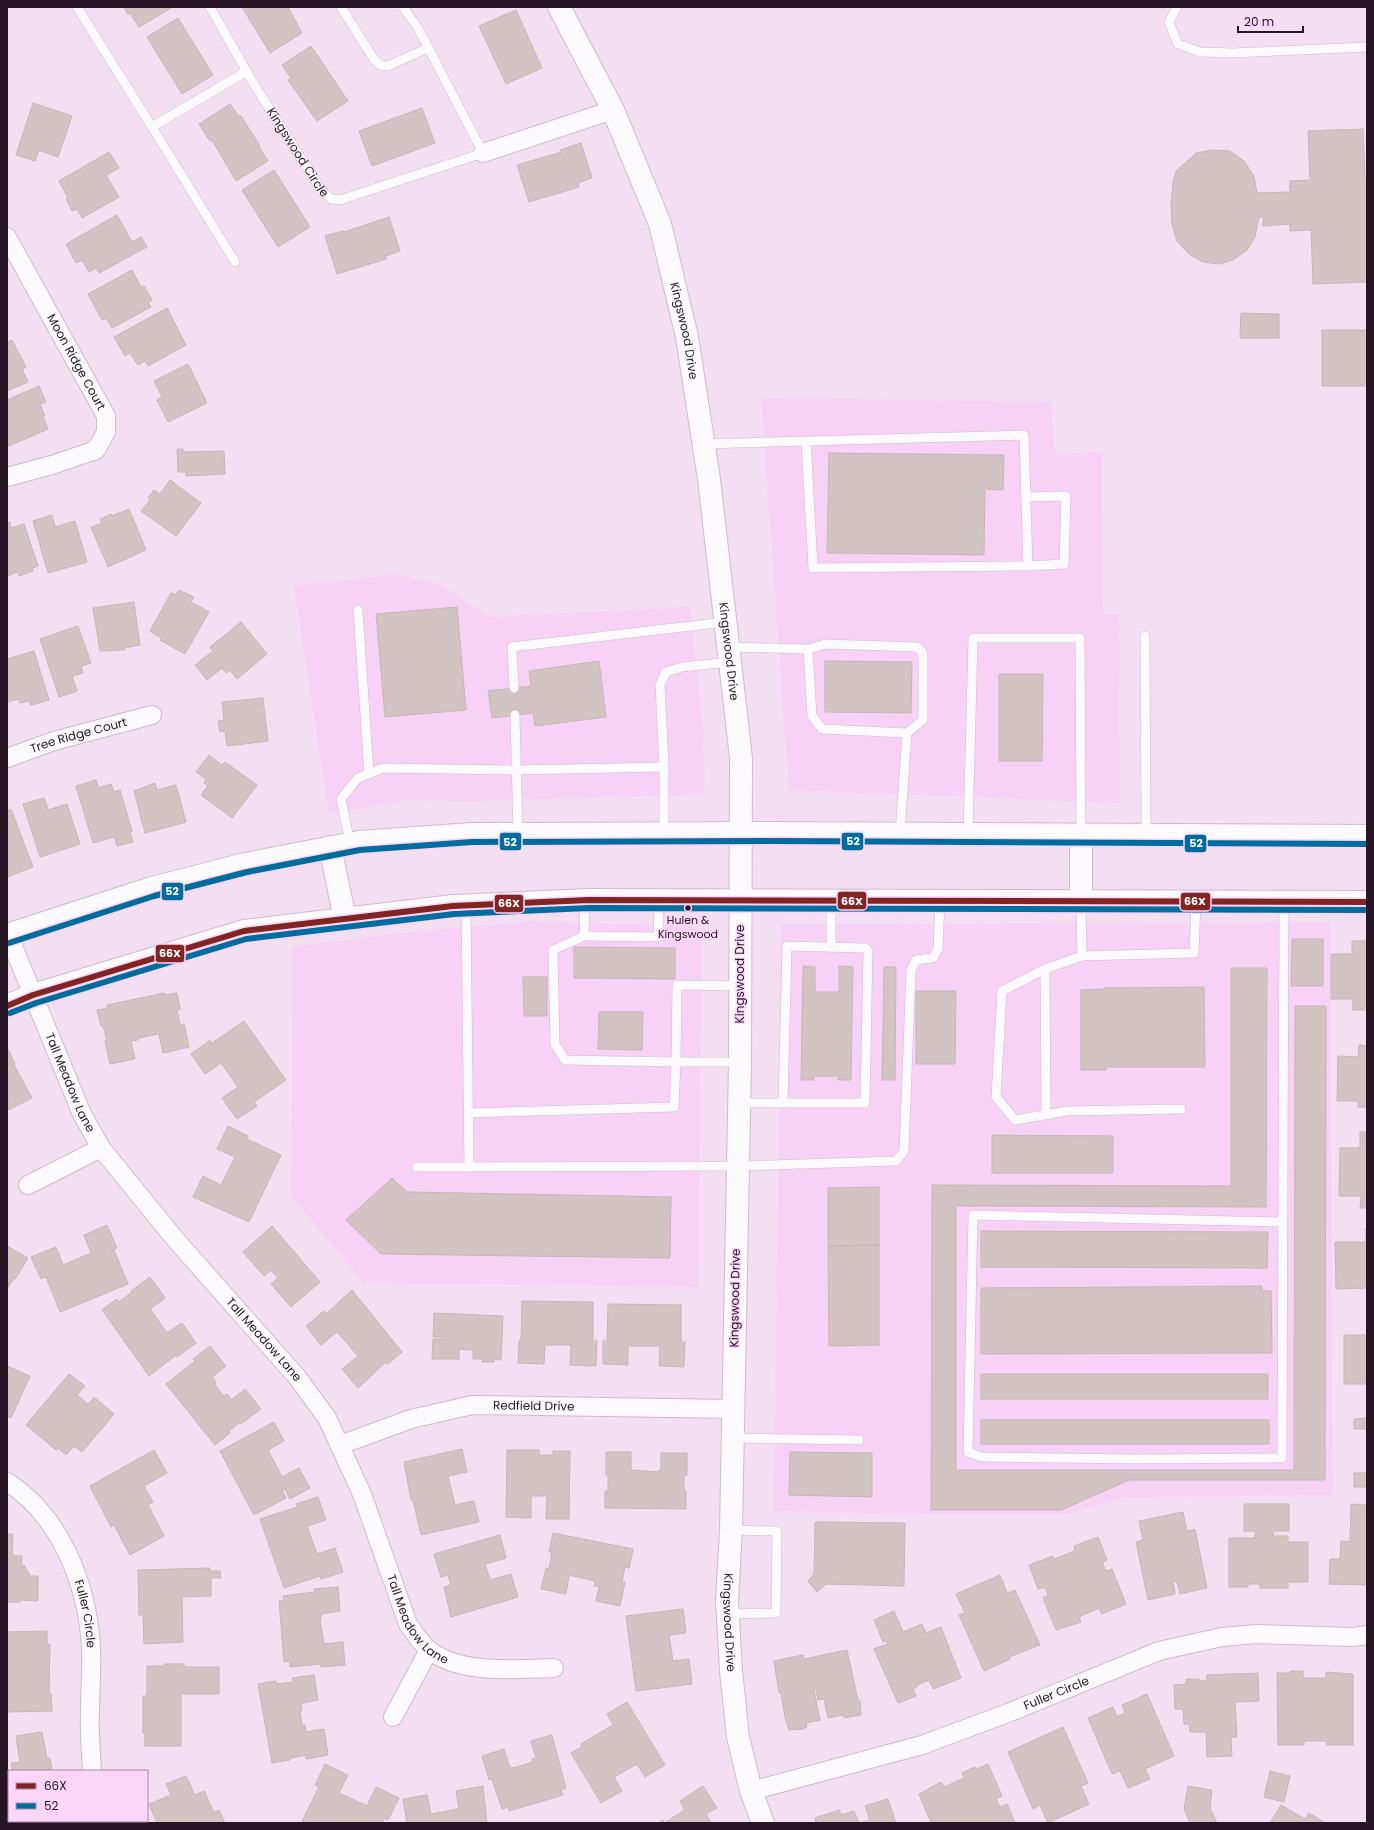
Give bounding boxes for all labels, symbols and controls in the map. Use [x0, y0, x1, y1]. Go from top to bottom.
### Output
scale bar [1238, 8, 1303, 34]
text: 20 m [1244, 13, 1274, 30]
street label: Kingswood Circle [263, 104, 333, 201]
street label: Kingswood Drive [666, 280, 702, 380]
street label: Moon Ridge Court [43, 311, 110, 413]
street label: Kingswood Drive [715, 601, 743, 701]
street label: Tree Ridge Court [28, 713, 128, 757]
line badge: 52 [499, 832, 522, 851]
line badge: 52 [841, 832, 864, 851]
text: 52 [846, 833, 860, 849]
text: 52 [503, 834, 517, 850]
line badge: 52 [1184, 834, 1207, 853]
text: 52 [1189, 835, 1203, 851]
line badge: 52 [161, 882, 184, 901]
text: 52 [165, 883, 179, 899]
line badge: 66X [837, 891, 867, 910]
line badge: 66X [1180, 892, 1211, 911]
text: 66X [841, 893, 863, 909]
text: 66X [1184, 893, 1206, 909]
line badge: 66X [494, 894, 524, 913]
text: 66X [498, 895, 520, 911]
marker: Hulen & Kingswood [683, 903, 693, 913]
place label: Hulen & Kingswood [658, 912, 718, 942]
street label: Kingswood Drive [731, 925, 748, 1023]
line badge: 66X [155, 944, 185, 963]
text: 66X [159, 945, 181, 961]
street label: Tall Meadow Lane [41, 1030, 100, 1135]
street label: Kingswood Drive [725, 1248, 744, 1348]
street label: Tall Meadow Lane [222, 1293, 306, 1385]
street label: Redfield Drive [493, 1396, 575, 1415]
street label: Tall Meadow Lane [383, 1572, 451, 1668]
street label: Kingswood Drive [719, 1573, 740, 1672]
street label: Fuller Circle [71, 1577, 100, 1648]
street label: Fuller Circle [1021, 1672, 1091, 1714]
legend [8, 1770, 148, 1822]
text: 66X [44, 1777, 67, 1794]
text: 52 [44, 1797, 59, 1814]

